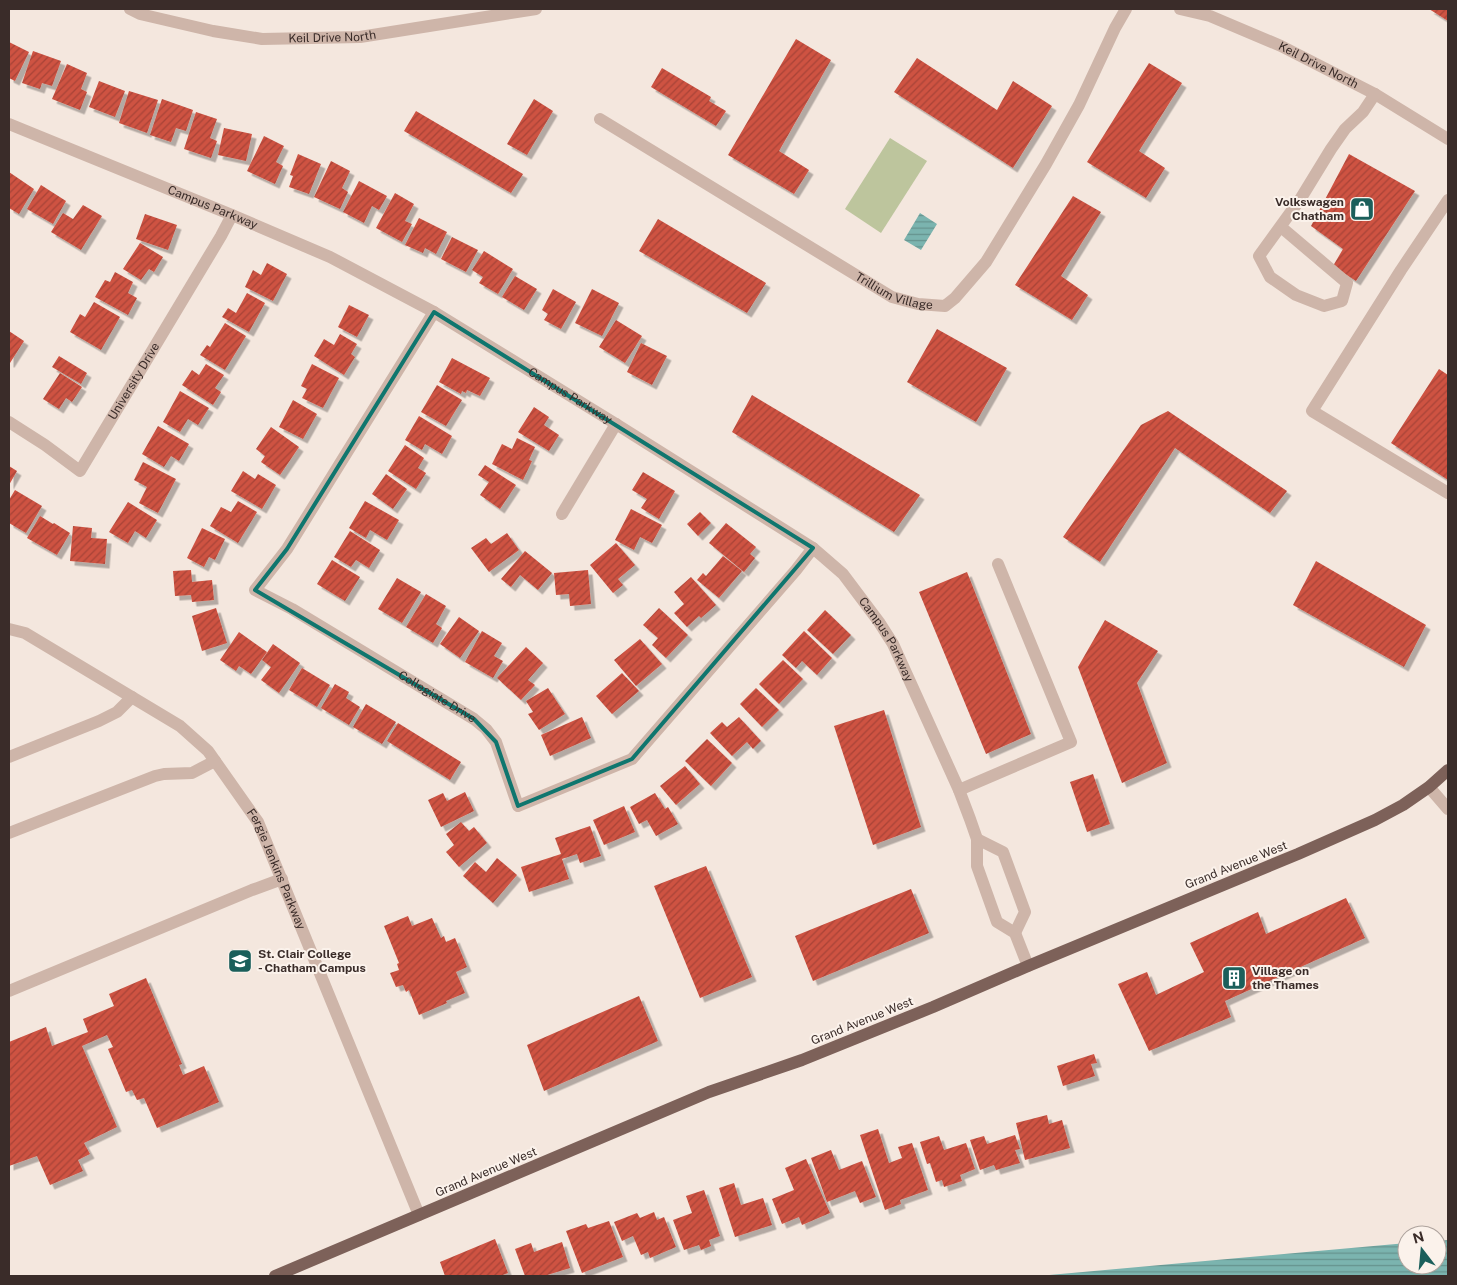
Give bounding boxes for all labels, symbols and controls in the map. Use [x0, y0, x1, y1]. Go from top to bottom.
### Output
street label: Keil Drive North [288, 28, 377, 45]
street label: Keil Drive North [1276, 39, 1361, 91]
street label: Campus Parkway [166, 182, 260, 232]
place label: Volkswagen Chatham [1275, 195, 1344, 223]
shop icon: Volkswagen Chatham [1349, 196, 1375, 222]
street label: Trillium Village [853, 269, 934, 312]
street label: University Drive [105, 340, 162, 422]
street label: Campus Parkway [526, 365, 615, 427]
street label: Campus Parkway [856, 594, 916, 684]
street label: Collegiate Drive [396, 668, 479, 726]
street label: Fergie Jenkins Parkway [244, 806, 308, 932]
street label: Grand Avenue West [1183, 838, 1289, 892]
place label: St. Clair College - Chatham Campus [258, 947, 366, 975]
school or university icon: St. Clair College - Chatham Campus [227, 948, 253, 974]
place label: Village on the Thames [1252, 964, 1319, 992]
building icon: Village on the Thames [1221, 965, 1247, 991]
street label: Grand Avenue West [809, 994, 915, 1048]
street label: Grand Avenue West [433, 1144, 539, 1200]
north arrow [1397, 1225, 1447, 1275]
text: N [1411, 1228, 1426, 1247]

